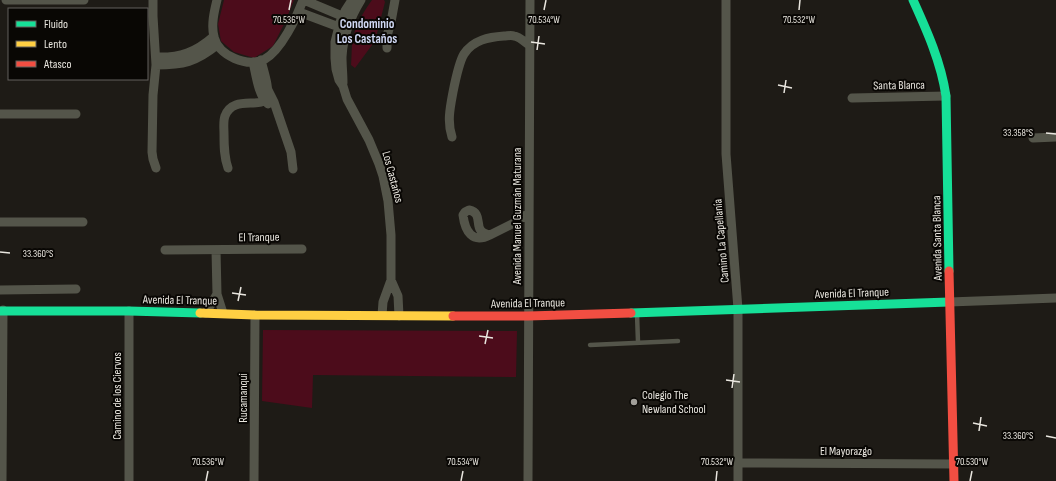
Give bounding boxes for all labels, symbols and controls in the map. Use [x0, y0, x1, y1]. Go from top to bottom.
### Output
legend [8, 8, 148, 80]
text: 70.536°W [273, 14, 305, 26]
text: 70.534°W [528, 14, 560, 26]
text: 70.532°W [783, 14, 815, 26]
district label: Condominio Los Castaños [337, 16, 397, 47]
text: Fluido [44, 17, 68, 32]
text: Lento [44, 37, 67, 52]
text: Atasco [43, 57, 71, 72]
street label: Santa Blanca [873, 78, 925, 93]
text: 33.358°S [1003, 127, 1033, 139]
street label: Avenida Manuel Guzmán Maturana [510, 147, 525, 285]
street label: Los Castaños [378, 150, 407, 205]
street label: Avenida Santa Blanca [929, 195, 946, 282]
street label: Camino La Capellanía [710, 198, 733, 284]
street label: El Tranque [238, 230, 280, 245]
text: 33.360°S [23, 248, 53, 260]
street label: Avenida El Tranque [814, 285, 890, 302]
street label: Avenida El Tranque [142, 292, 217, 309]
street label: Avenida El Tranque [490, 295, 565, 312]
street label: Camino de los Ciervos [110, 352, 125, 440]
street label: Rucamanqui [236, 373, 251, 423]
place label: Colegio The Newland School [642, 388, 706, 417]
marker: Colegio The Newland School [629, 397, 639, 407]
text: 33.360°S [1003, 430, 1033, 442]
street label: El Mayorazgo [820, 444, 872, 459]
text: 70.536°W [192, 456, 224, 468]
text: 70.534°W [447, 456, 479, 468]
text: 70.532°W [701, 456, 733, 468]
text: 70.530°W [956, 456, 989, 468]

